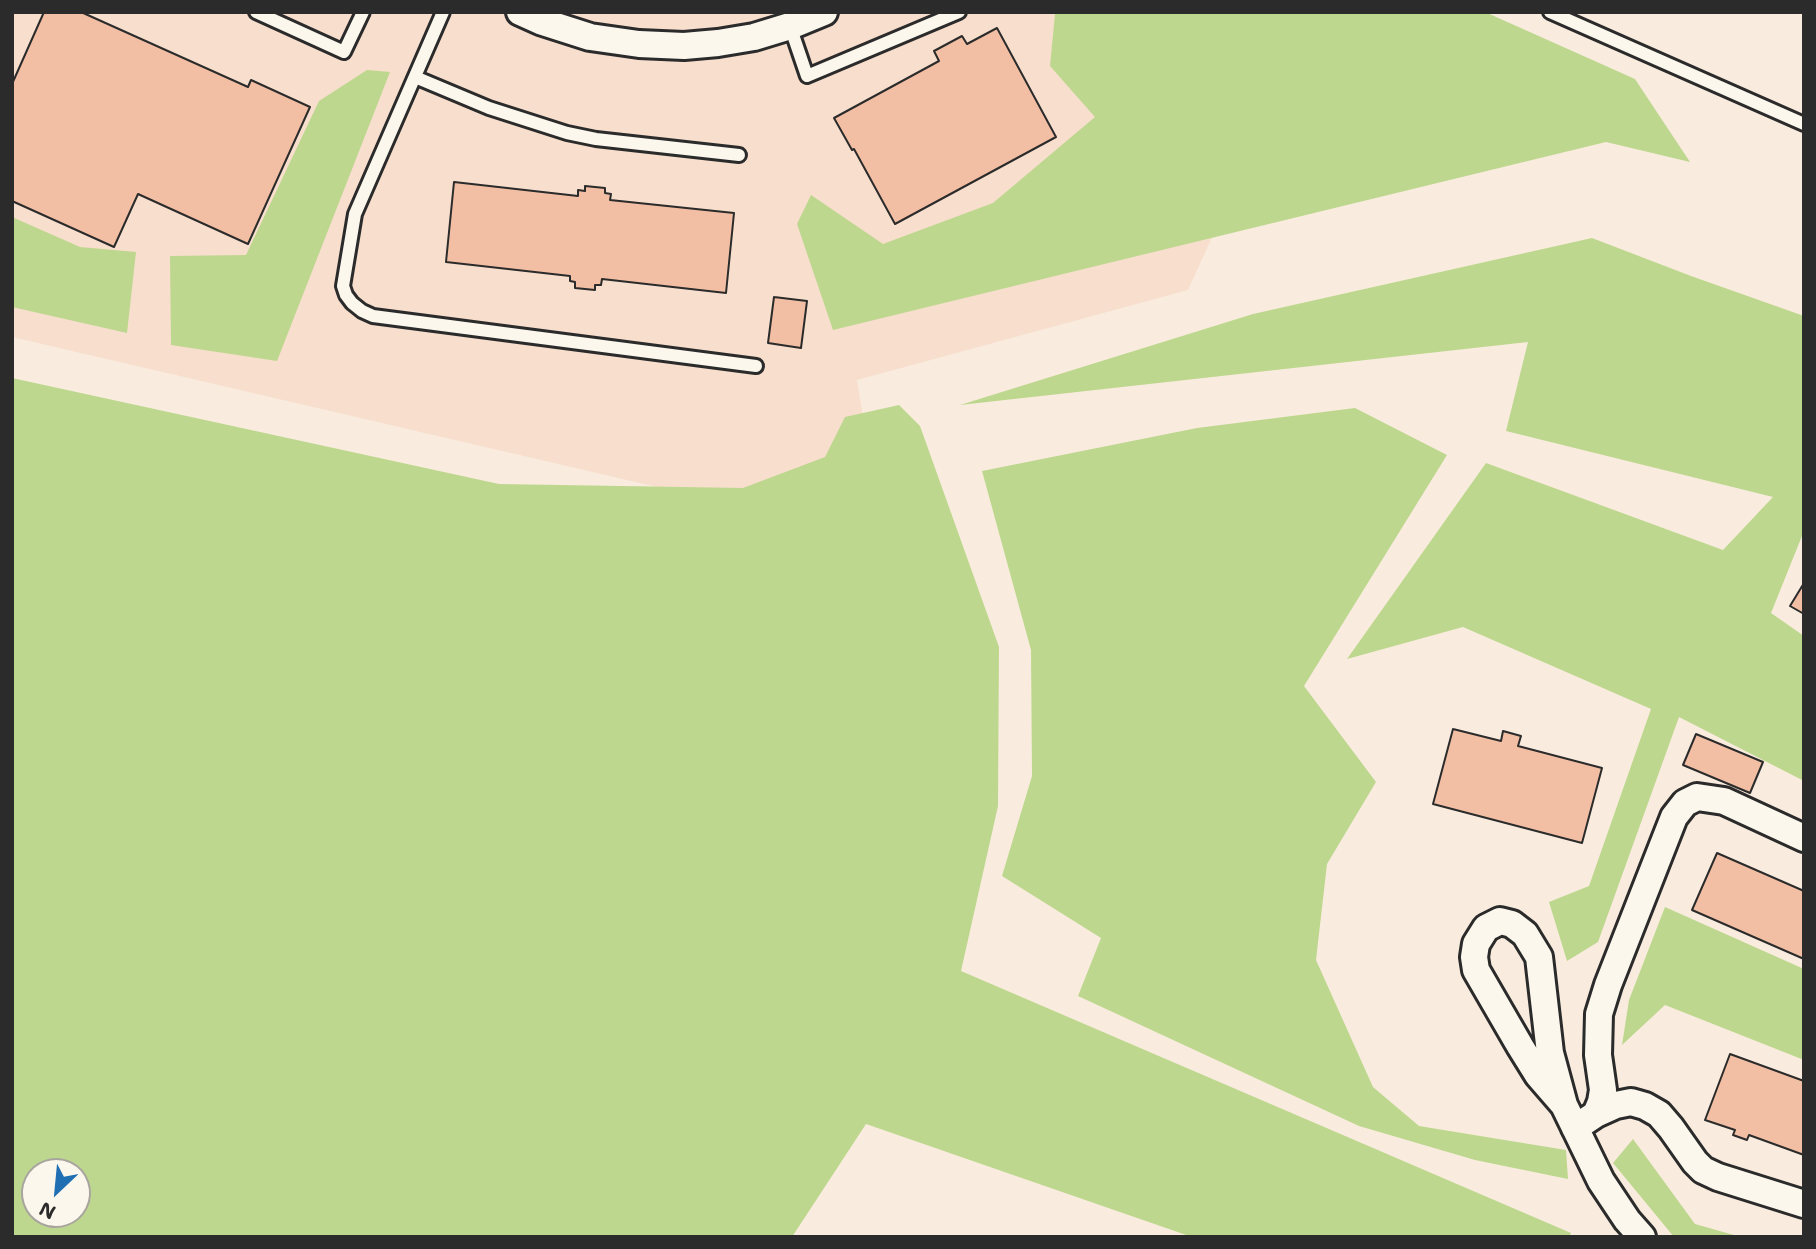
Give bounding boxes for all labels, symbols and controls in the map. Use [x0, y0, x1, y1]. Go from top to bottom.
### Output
north arrow [21, 1158, 91, 1228]
text: N [35, 1196, 60, 1225]

